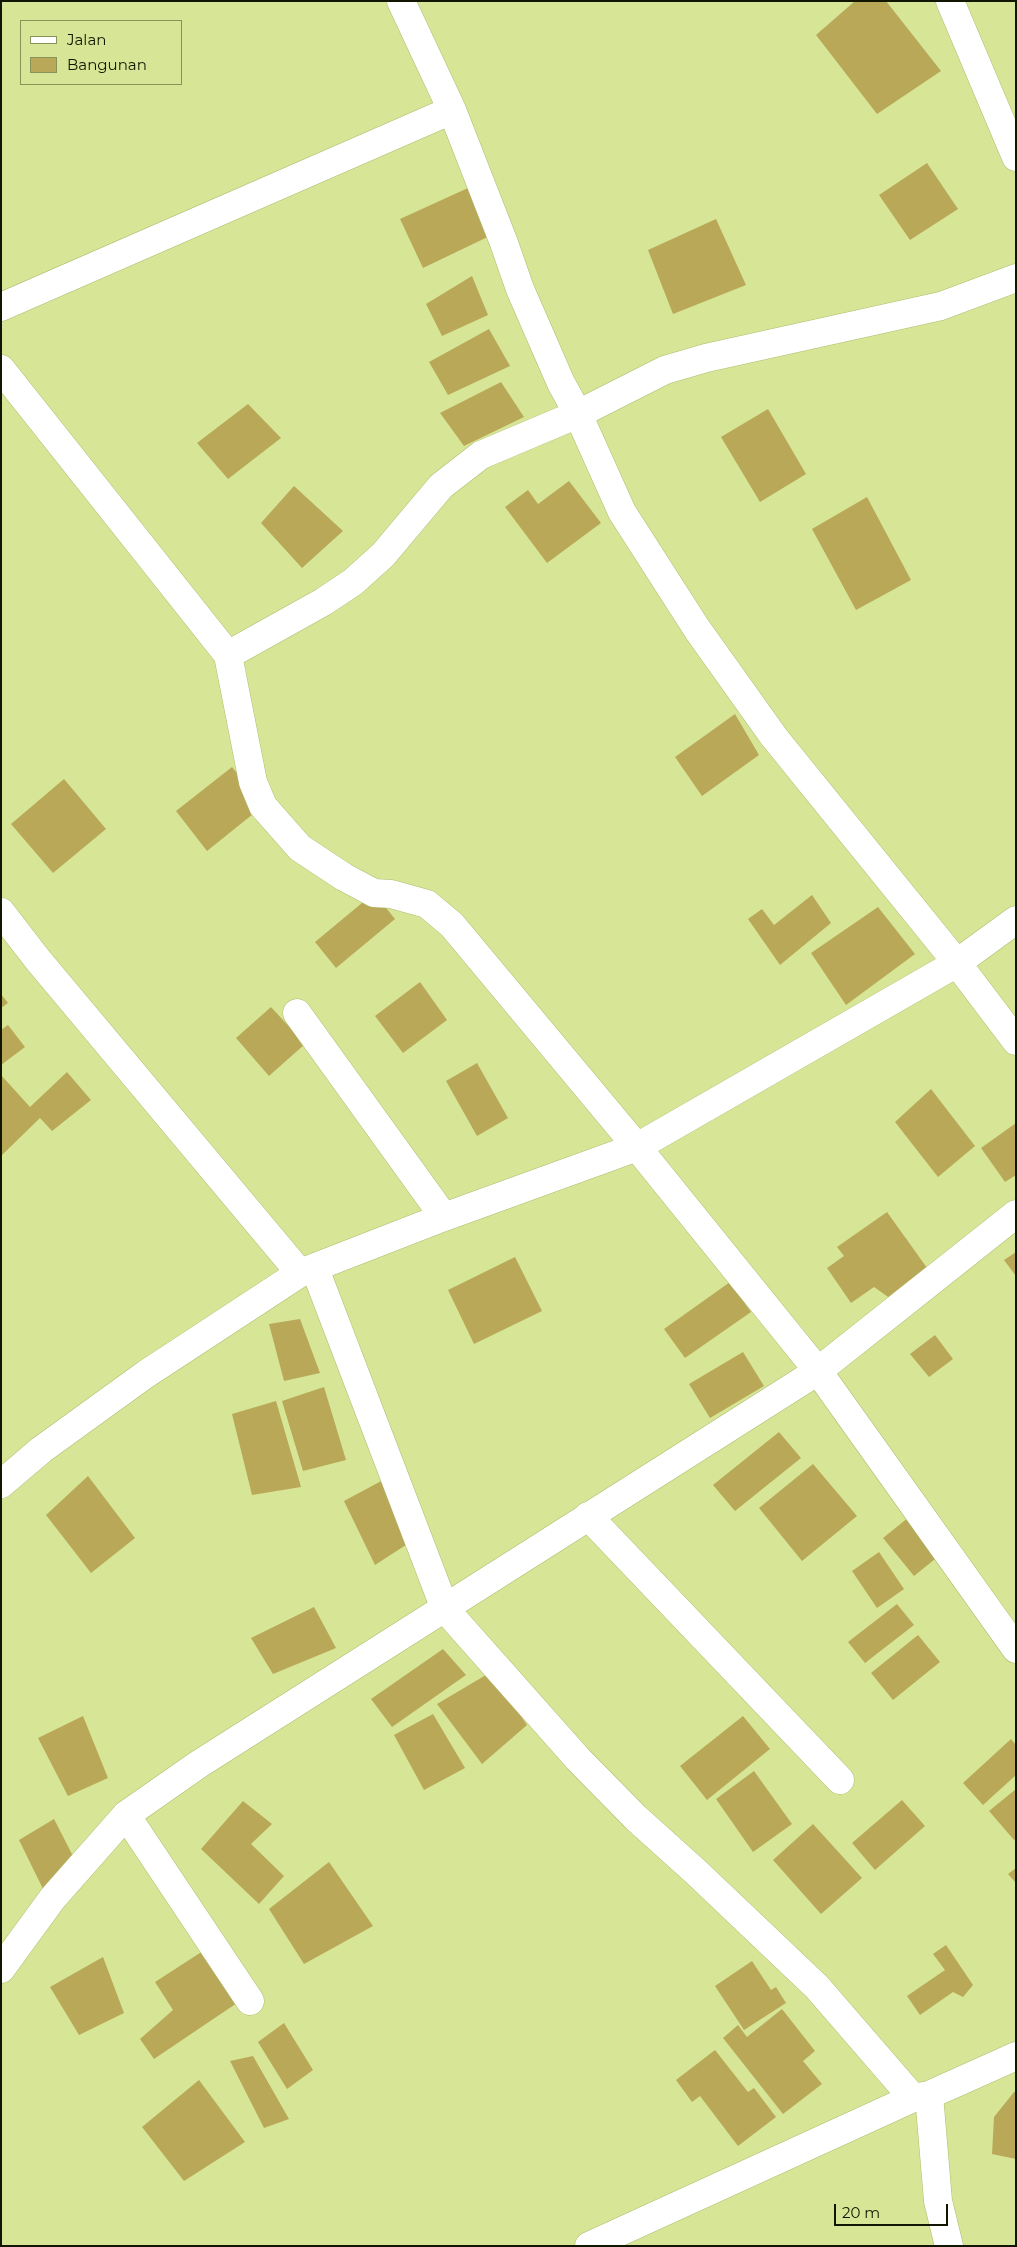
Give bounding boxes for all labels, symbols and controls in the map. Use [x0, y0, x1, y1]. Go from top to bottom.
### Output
legend [20, 20, 182, 85]
text: Jalan [67, 30, 106, 49]
text: Bangunan [67, 55, 147, 74]
scale bar [837, 2194, 951, 2226]
text: 20 m [842, 2203, 880, 2222]

